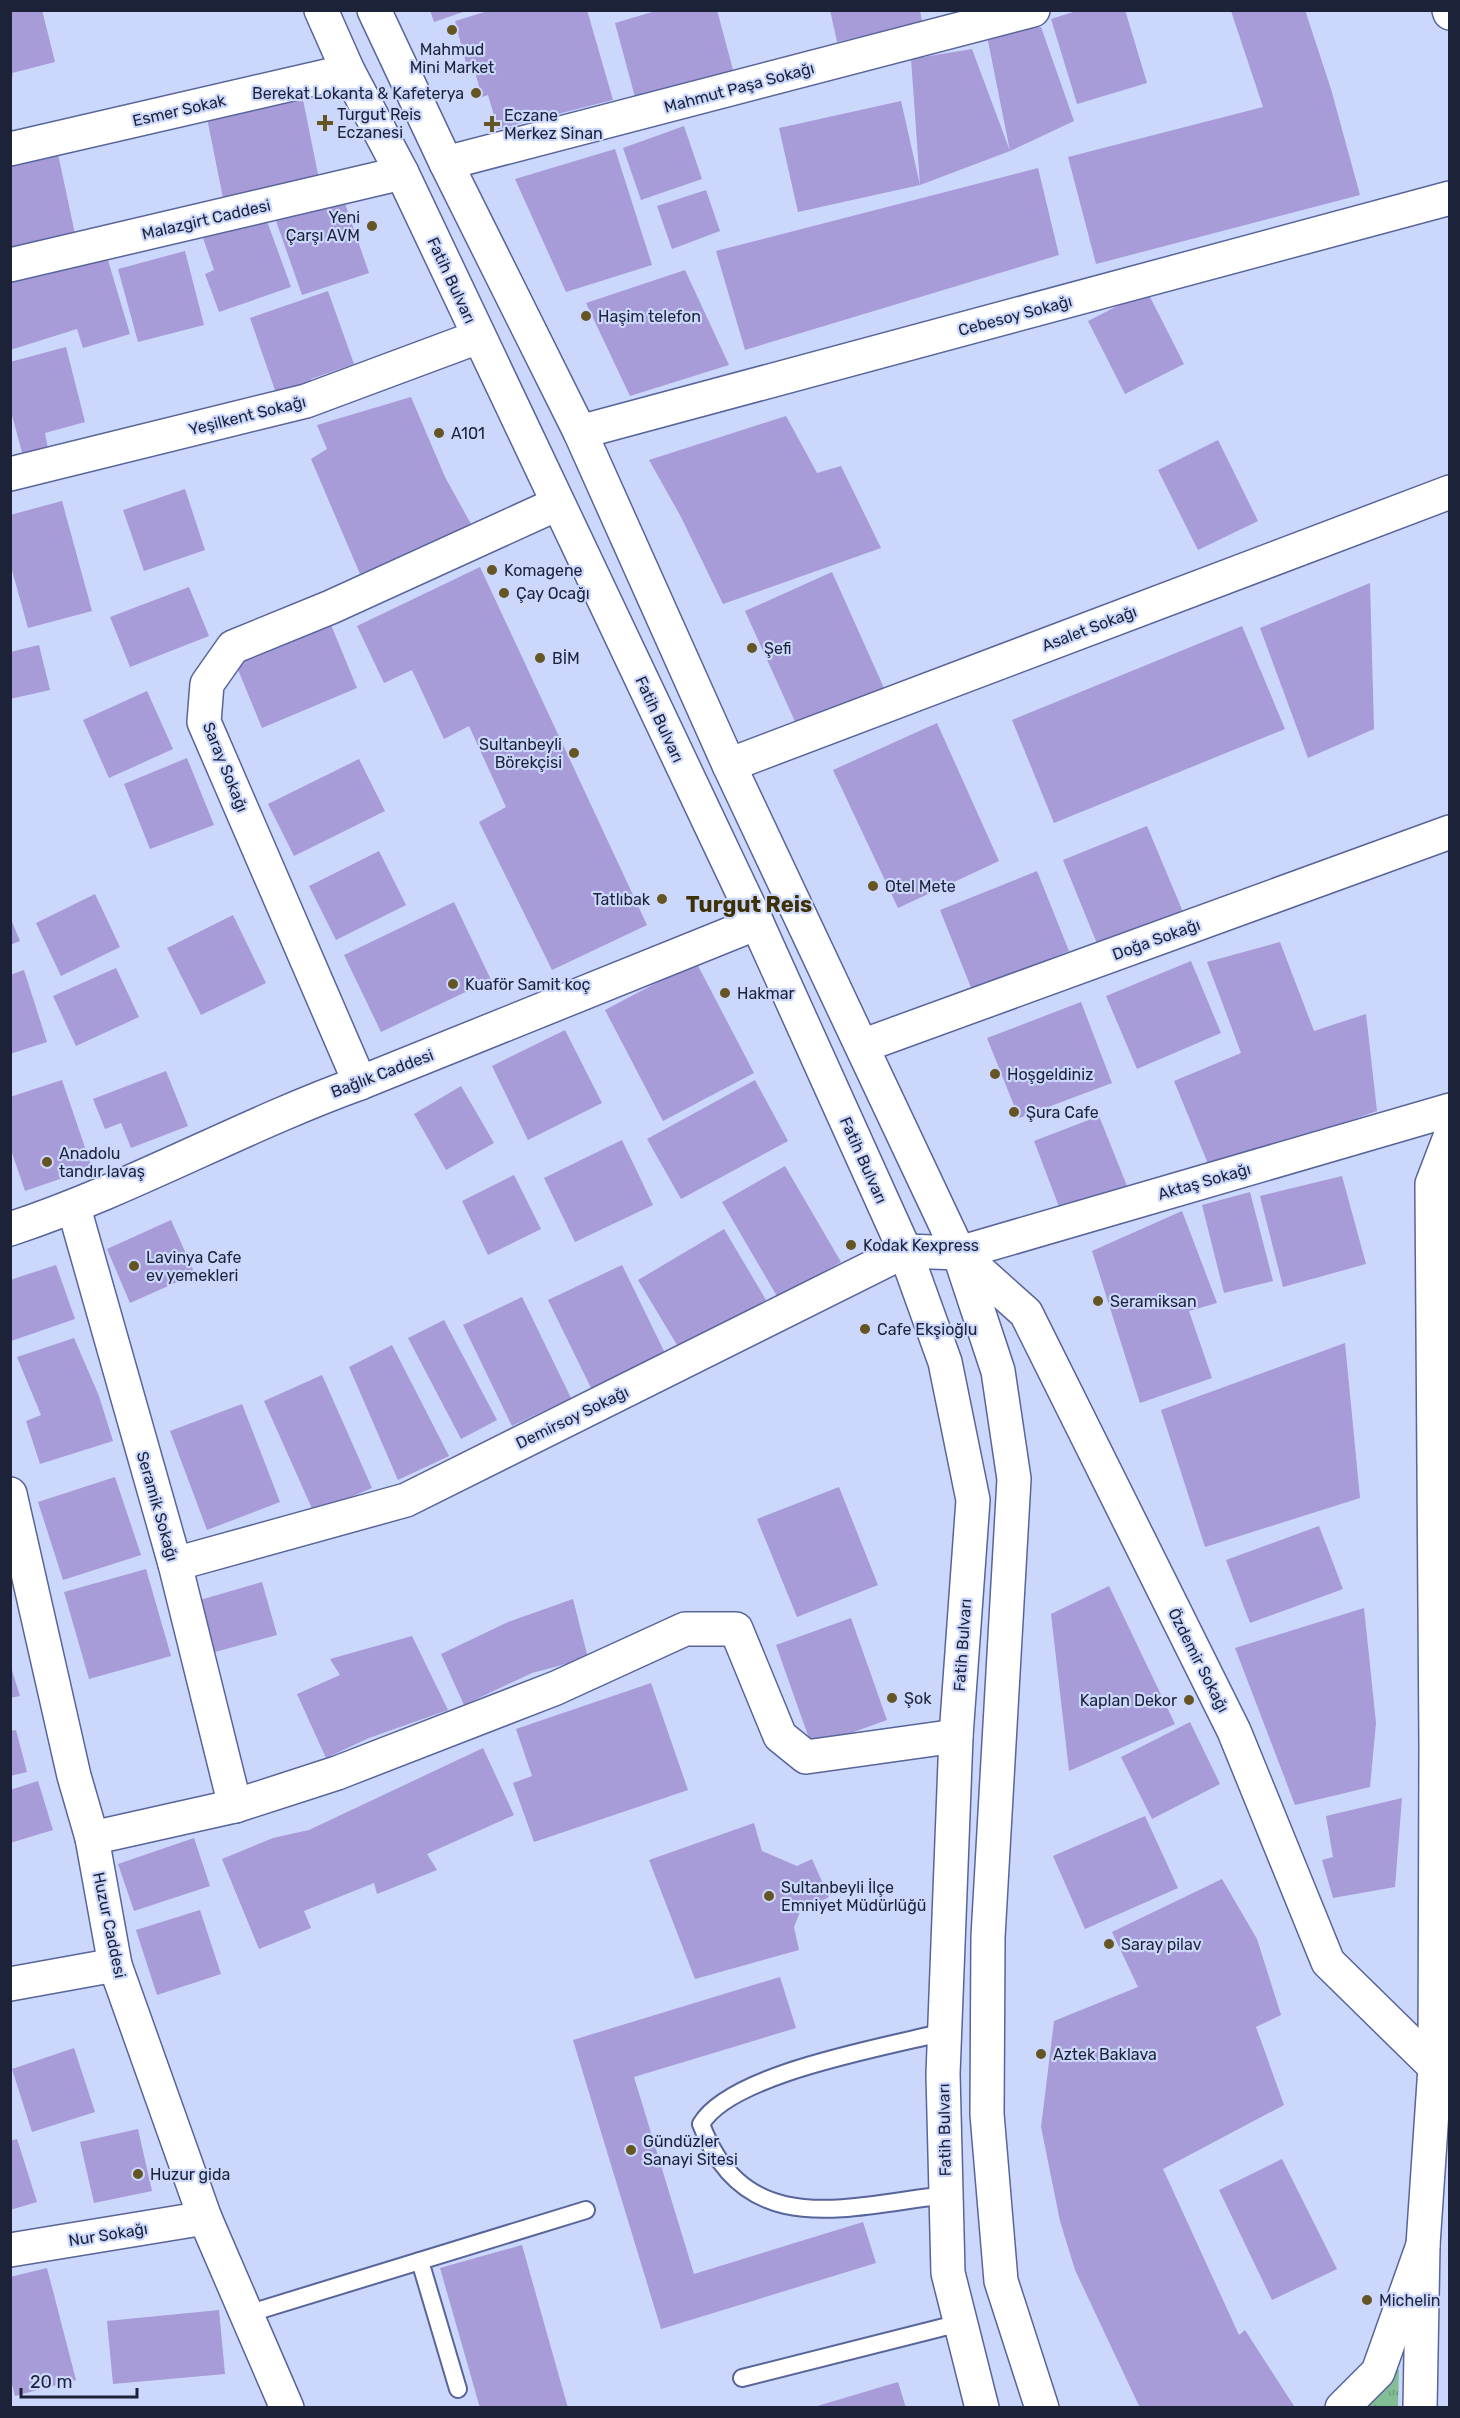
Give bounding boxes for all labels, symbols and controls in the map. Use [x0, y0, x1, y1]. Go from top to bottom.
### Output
marker: Mahmud Mini Market [445, 23, 459, 37]
place label: Mahmud Mini Market [410, 40, 494, 77]
street label: Mahmut Paşa Sokağı [662, 58, 816, 117]
place label: Berekat Lokanta & Kafeterya [252, 84, 464, 103]
marker: Berekat Lokanta & Kafeterya [469, 86, 483, 100]
street label: Esmer Sokak [131, 90, 228, 130]
place label: Turgut Reis Eczanesi [337, 105, 421, 142]
place label: Eczane Merkez Sinan [504, 106, 603, 143]
marker: Turgut Reis Eczanesi [318, 116, 332, 130]
marker: Eczane Merkez Sinan [485, 117, 499, 131]
street label: Malazgirt Caddesi [140, 195, 272, 244]
place label: Yeni Çarşı AVM [286, 208, 360, 245]
marker: Yeni Çarşı AVM [365, 219, 379, 233]
street label: Fatih Bulvarı [423, 234, 480, 326]
street label: Cebesoy Sokağı [956, 291, 1074, 340]
place label: Haşim telefon [598, 307, 701, 326]
marker: Haşim telefon [579, 309, 593, 323]
street label: Yeşilkent Sokağı [187, 392, 308, 439]
place label: A101 [451, 424, 485, 443]
marker: A101 [432, 426, 446, 440]
place label: Komagene [504, 561, 583, 580]
marker: Komagene [485, 563, 499, 577]
place label: Çay Ocağı [516, 584, 590, 603]
marker: Çay Ocağı [497, 586, 511, 600]
street label: Asalet Sokağı [1039, 602, 1139, 655]
place label: Şefi [764, 639, 792, 658]
marker: Şefi [745, 641, 759, 655]
place label: BİM [552, 649, 580, 668]
marker: BİM [533, 651, 547, 665]
street label: Fatih Bulvarı [631, 673, 688, 765]
street label: Saray Sokağı [199, 719, 252, 815]
place label: Sultanbeyli Börekçisi [479, 735, 562, 772]
marker: Sultanbeyli Börekçisi [567, 746, 581, 760]
place label: Otel Mete [885, 877, 956, 896]
marker: Otel Mete [866, 879, 880, 893]
place label: Tatlıbak [593, 890, 651, 909]
district label: Turgut Reis [686, 891, 812, 918]
marker: Tatlıbak [655, 892, 669, 906]
street label: Doğa Sokağı [1110, 915, 1203, 964]
place label: Kuaför Samit koç [465, 975, 591, 994]
marker: Kuaför Samit koç [446, 977, 460, 991]
place label: Hakmar [737, 984, 795, 1003]
marker: Hakmar [718, 986, 732, 1000]
street label: Bağlık Caddesi [328, 1045, 436, 1102]
place label: Hoşgeldiniz [1007, 1065, 1093, 1084]
marker: Hoşgeldiniz [988, 1067, 1002, 1081]
place label: Şura Cafe [1026, 1103, 1099, 1122]
marker: Şura Cafe [1007, 1105, 1021, 1119]
street label: Fatih Bulvarı [836, 1114, 891, 1207]
place label: Anadolu tandır lavaş [59, 1144, 145, 1181]
marker: Anadolu tandır lavaş [40, 1155, 54, 1169]
street label: Aktaş Sokağı [1156, 1159, 1253, 1204]
place label: Kodak Kexpress [863, 1236, 979, 1255]
marker: Kodak Kexpress [844, 1238, 858, 1252]
place label: Lavinya Cafe ev yemekleri [146, 1248, 242, 1285]
marker: Lavinya Cafe ev yemekleri [127, 1259, 141, 1273]
place label: Seramiksan [1110, 1292, 1197, 1311]
marker: Seramiksan [1091, 1294, 1105, 1308]
place label: Cafe Ekşioğlu [877, 1320, 977, 1339]
marker: Cafe Ekşioğlu [858, 1322, 872, 1336]
street label: Demirsoy Sokağı [513, 1382, 632, 1453]
street label: Seramik Sokağı [133, 1449, 182, 1563]
street label: Fatih Bulvarı [950, 1598, 975, 1692]
street label: Özdemir Sokağı [1164, 1605, 1233, 1716]
place label: Şok [904, 1689, 932, 1708]
marker: Şok [885, 1691, 899, 1705]
place label: Kaplan Dekor [1080, 1691, 1177, 1710]
marker: Kaplan Dekor [1182, 1693, 1196, 1707]
street label: Huzur Caddesi [89, 1870, 130, 1980]
place label: Sultanbeyli İlçe Emniyet Müdürlüğü [781, 1878, 926, 1915]
marker: Sultanbeyli İlçe Emniyet Müdürlüğü [762, 1889, 776, 1903]
place label: Saray pilav [1121, 1935, 1202, 1954]
marker: Saray pilav [1102, 1937, 1116, 1951]
place label: Aztek Baklava [1053, 2045, 1157, 2064]
marker: Aztek Baklava [1034, 2047, 1048, 2061]
street label: Fatih Bulvarı [934, 2083, 955, 2177]
place label: Gündüzler Sanayi Sitesi [643, 2132, 738, 2169]
marker: Gündüzler Sanayi Sitesi [624, 2143, 638, 2157]
place label: Huzur gida [150, 2165, 230, 2184]
marker: Huzur gida [131, 2167, 145, 2181]
street label: Nur Sokağı [67, 2219, 149, 2250]
place label: Michelin [1379, 2291, 1441, 2310]
marker: Michelin [1360, 2293, 1374, 2307]
scale bar [21, 2361, 136, 2399]
text: 20 m [30, 2371, 72, 2393]

